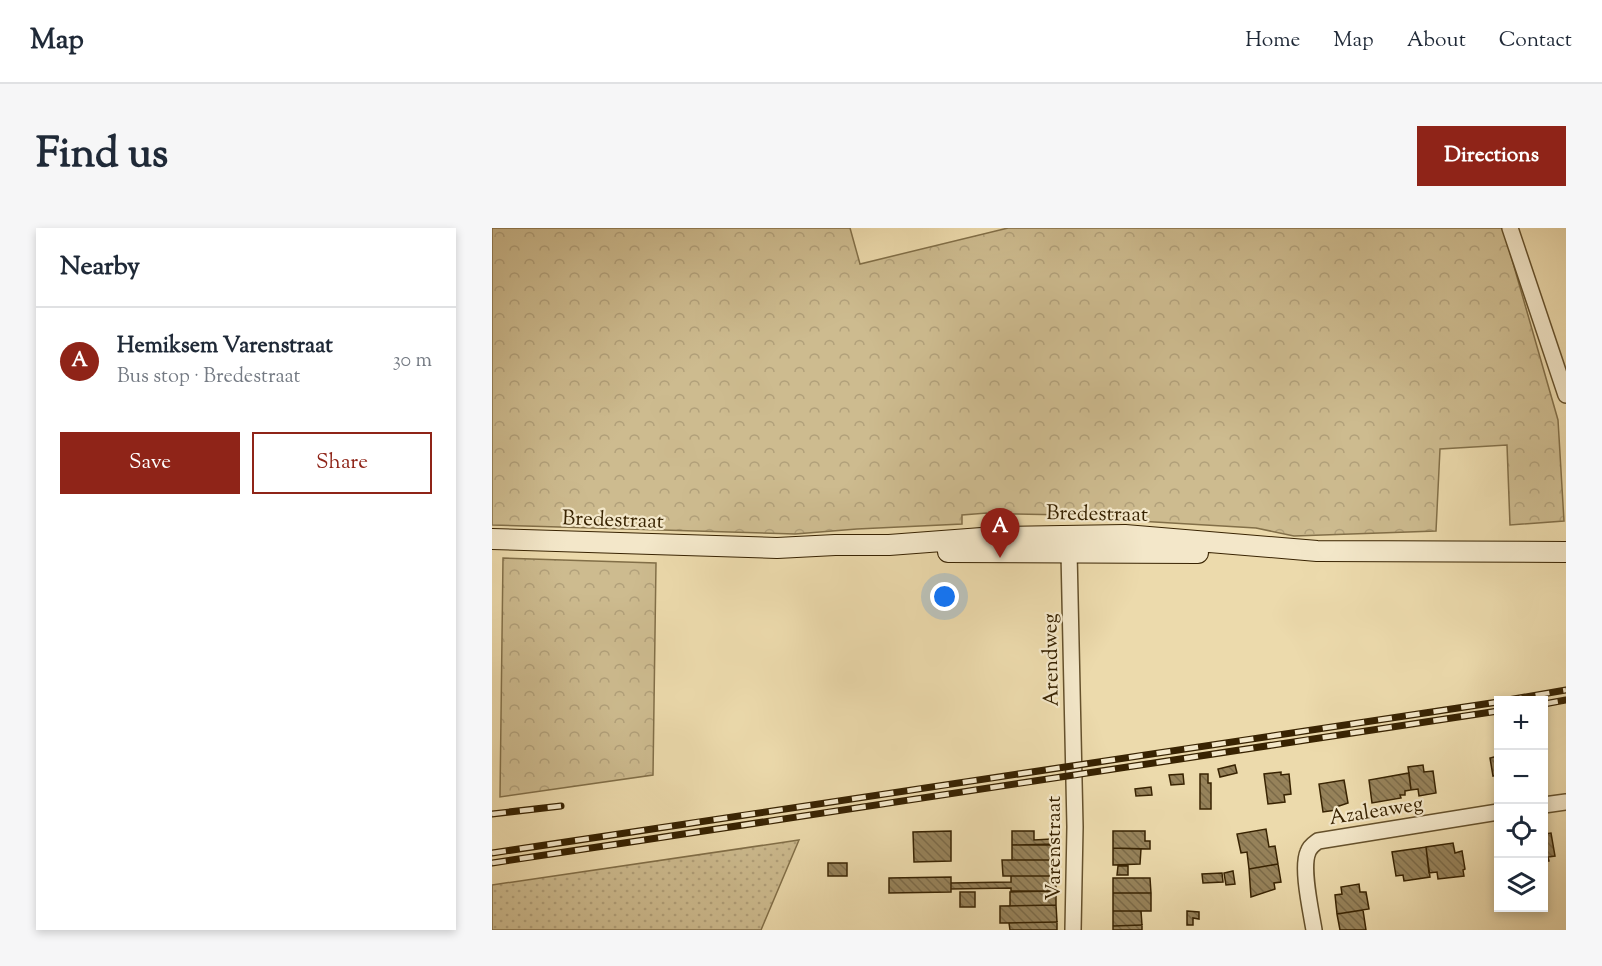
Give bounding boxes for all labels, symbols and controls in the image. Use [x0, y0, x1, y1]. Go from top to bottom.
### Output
text: Map [30, 21, 84, 61]
text: Home [1245, 26, 1300, 56]
text: Map [1333, 26, 1374, 56]
text: About [1407, 26, 1466, 56]
text: Contact [1499, 26, 1572, 56]
text: Find us [36, 126, 168, 186]
button: Directions [1417, 126, 1566, 186]
text: Nearby [60, 249, 140, 286]
text: Hemiksem Varenstraat [117, 331, 333, 363]
text: A [71, 347, 88, 376]
text: 30 m [393, 347, 432, 376]
text: Bus stop · Bredestraat [117, 363, 300, 392]
button: Save [60, 432, 240, 494]
button: Share [252, 432, 432, 494]
street label: Bredestraat [1046, 499, 1148, 531]
street label: Bredestraat [561, 504, 664, 538]
pin: A [980, 508, 1020, 558]
your location [930, 582, 959, 611]
street label: Arendweg [1036, 613, 1068, 707]
map controls [1494, 696, 1548, 912]
button: + [1494, 696, 1548, 750]
button: − [1494, 750, 1548, 804]
street label: Azaleaweg [1327, 790, 1425, 834]
street label: Varenstraat [1040, 796, 1070, 900]
button: locate [1494, 804, 1548, 858]
button: layers [1494, 858, 1548, 912]

